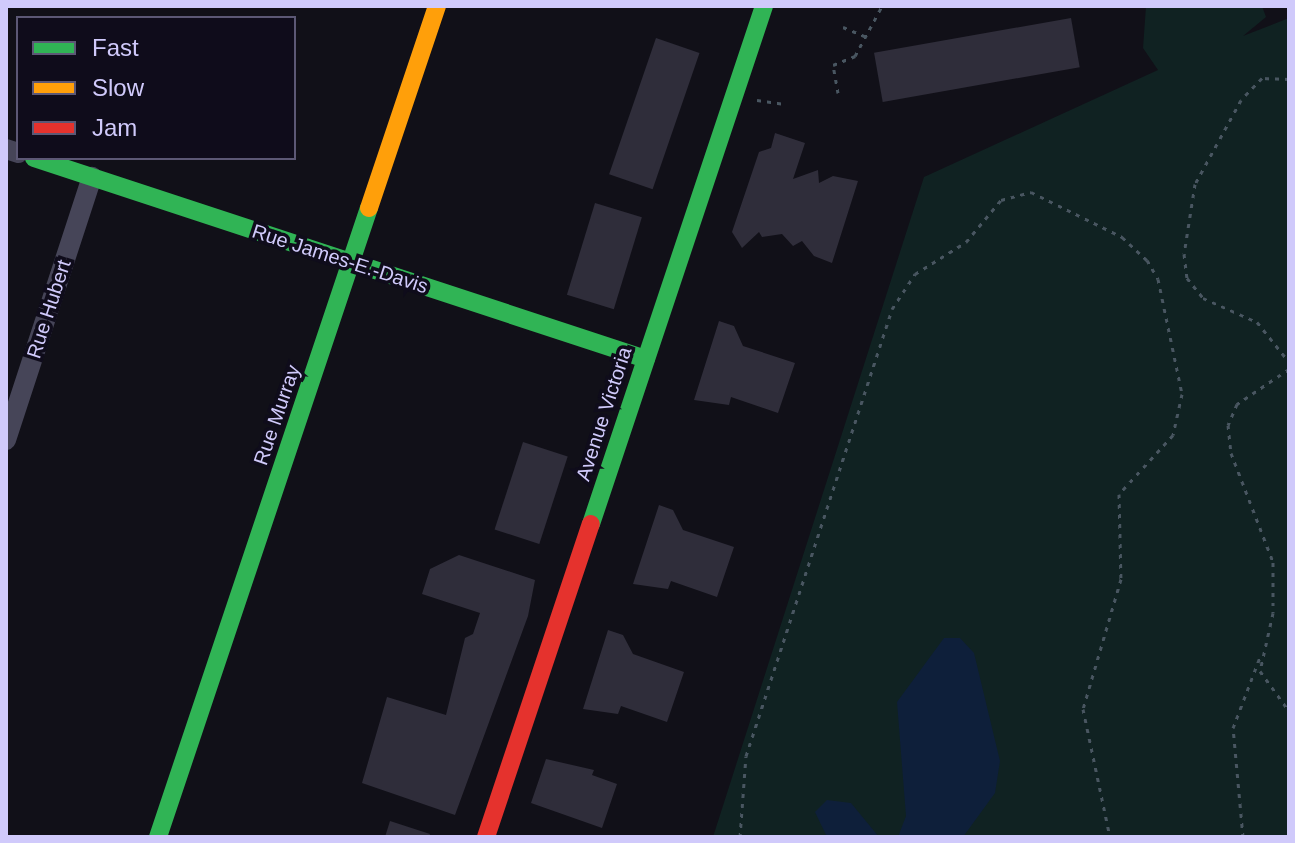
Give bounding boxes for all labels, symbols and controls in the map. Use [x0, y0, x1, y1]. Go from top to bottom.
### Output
legend [16, 16, 296, 160]
text: Fast [92, 34, 139, 61]
text: Slow [92, 74, 144, 101]
text: Jam [92, 114, 137, 141]
street label: Rue James-E.-Davis [249, 219, 431, 299]
street label: Rue Hubert [22, 257, 76, 361]
street label: Avenue Victoria [571, 344, 637, 484]
street label: Rue Murray [249, 362, 305, 468]

